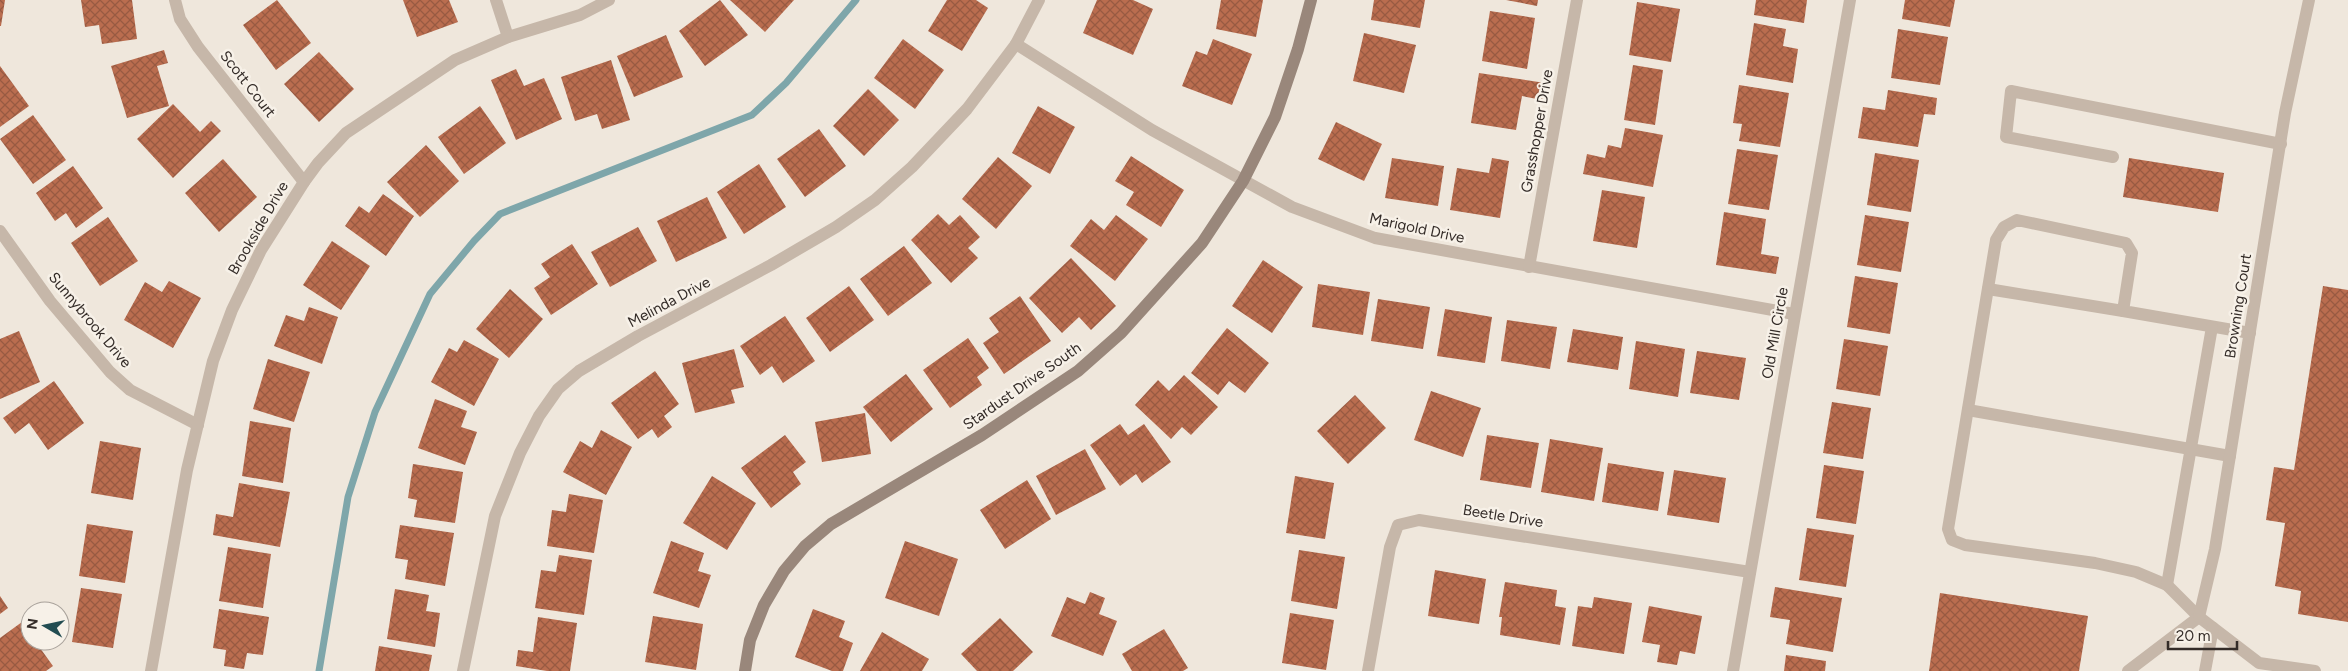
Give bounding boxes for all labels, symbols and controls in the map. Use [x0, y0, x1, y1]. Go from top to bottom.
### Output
street label: Scott Court [216, 47, 280, 121]
street label: Grasshopper Drive [1517, 68, 1557, 194]
street label: Brookside Drive [224, 178, 292, 278]
street label: Marigold Drive [1368, 209, 1466, 247]
street label: Browning Court [2221, 252, 2255, 360]
street label: Sunnybrook Drive [45, 269, 135, 371]
street label: Melinda Drive [625, 273, 713, 331]
street label: Old Mill Circle [1758, 286, 1792, 380]
street label: Stardust Drive South [960, 339, 1084, 433]
street label: Beetle Drive [1462, 501, 1544, 531]
north arrow [20, 601, 70, 651]
text: N [23, 617, 42, 631]
scale bar [2168, 618, 2237, 650]
text: 20 m [2176, 627, 2210, 645]

